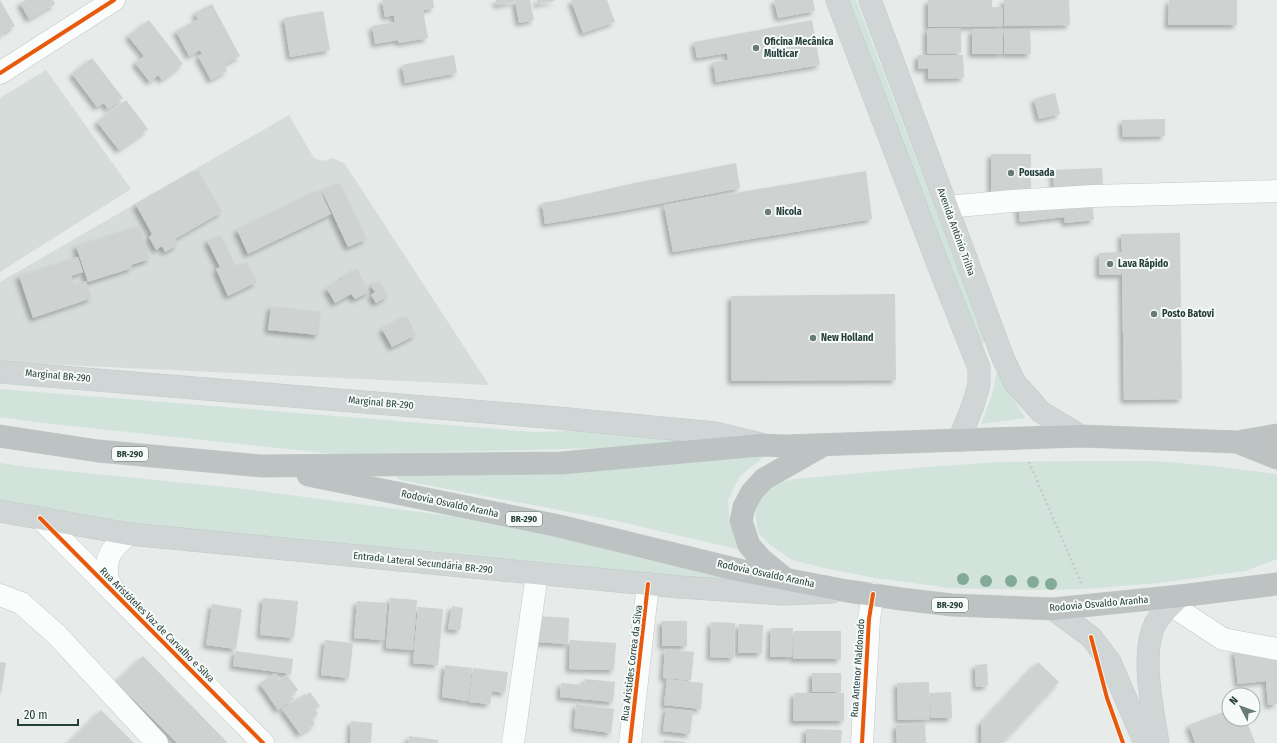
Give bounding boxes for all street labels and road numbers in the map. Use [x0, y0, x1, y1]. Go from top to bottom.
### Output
street label: Avenida Antônio Trilha [935, 186, 977, 278]
street label: Marginal BR-290 [25, 367, 91, 385]
street label: Marginal BR-290 [348, 394, 414, 412]
road number: BR-290 [112, 447, 148, 461]
street label: Rodovia Osvaldo Aranha [400, 488, 500, 520]
road number: BR-290 [506, 512, 542, 526]
street label: Entrada Lateral Secundária BR-290 [353, 550, 493, 576]
street label: Rodovia Osvaldo Aranha [716, 558, 816, 590]
street label: Rua Aristóteles Vaz de Carvalho e Silva [97, 565, 217, 685]
street label: Rodovia Osvaldo Aranha [1049, 594, 1149, 614]
road number: BR-290 [932, 598, 968, 612]
street label: Rua Aristides Correa da Silva [619, 604, 645, 722]
street label: Rua Antenor Maldonado [849, 618, 867, 718]

